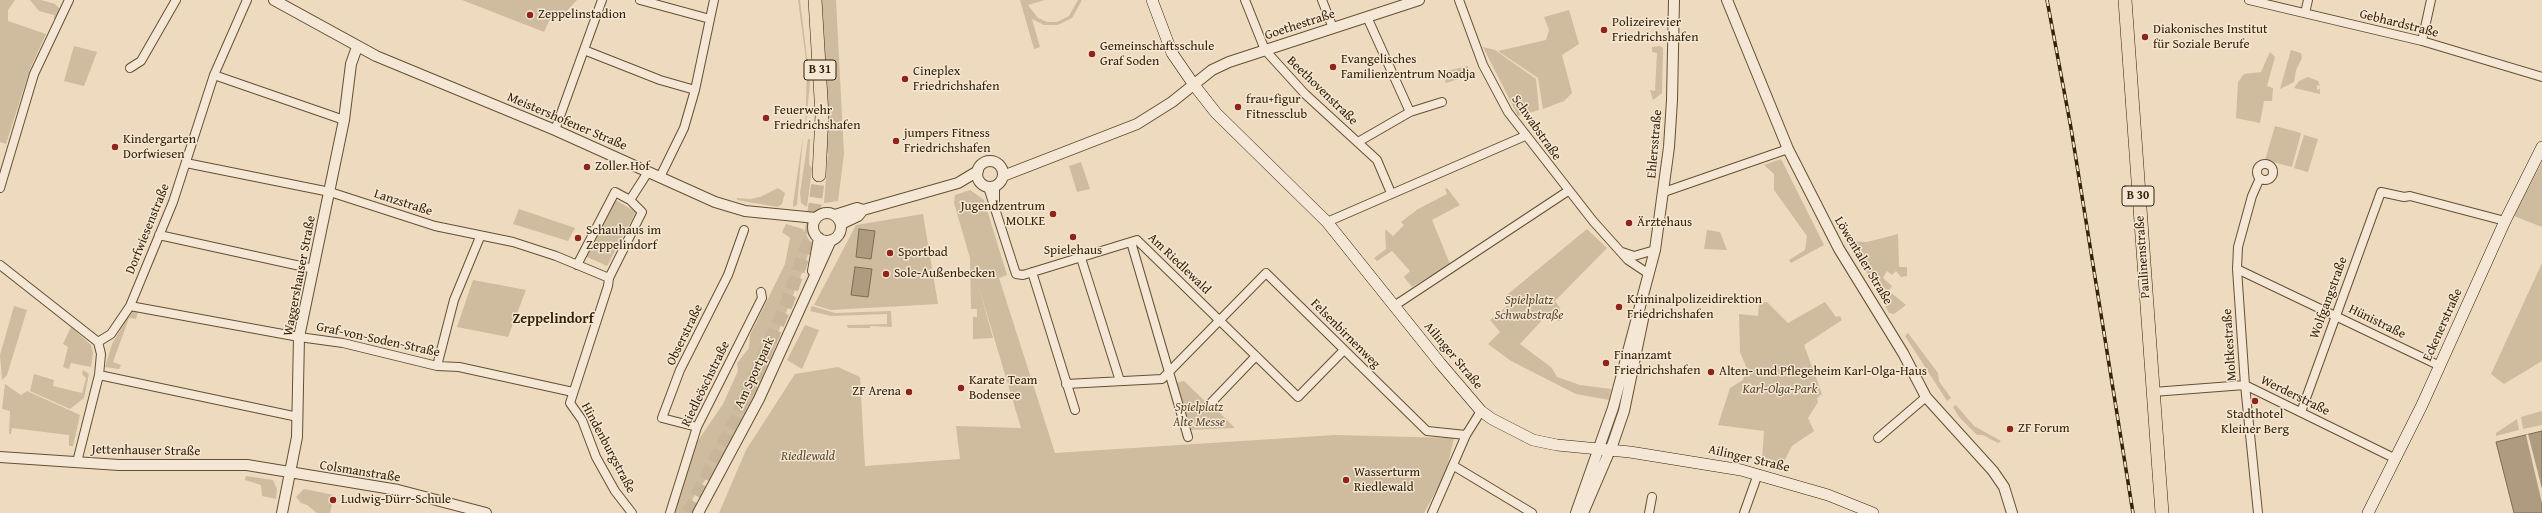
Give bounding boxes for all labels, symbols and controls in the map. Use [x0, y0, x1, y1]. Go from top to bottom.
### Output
street label: Goethestraße [1263, 6, 1337, 44]
place label: Zeppelinstadion [538, 7, 626, 23]
street label: Gebhardstraße [2358, 7, 2440, 41]
marker: Zeppelinstadion [525, 10, 535, 20]
place label: Polizeirevier Friedrichshafen [1612, 15, 1698, 46]
place label: Diakonisches Institut für Soziale Berufe [2153, 22, 2268, 53]
marker: Polizeirevier Friedrichshafen [1599, 25, 1609, 35]
marker: Diakonisches Institut für Soziale Berufe [2140, 32, 2150, 42]
place label: Gemeinschaftsschule Graf Soden [1100, 39, 1214, 70]
marker: Gemeinschaftsschule Graf Soden [1087, 49, 1097, 59]
place label: Evangelisches Familienzentrum Noadja [1341, 52, 1475, 83]
street label: Beethovenstraße [1283, 53, 1361, 129]
road number: B 31 [804, 60, 836, 80]
marker: Evangelisches Familienzentrum Noadja [1328, 62, 1338, 72]
place label: Cineplex Friedrichshafen [913, 64, 999, 95]
marker: Cineplex Friedrichshafen [900, 74, 910, 84]
street label: Meistershofener Straße [505, 90, 629, 154]
place label: frau+figur Fitnessclub [1246, 92, 1307, 123]
street label: Schwabstraße [1508, 92, 1564, 164]
marker: frau+figur Fitnessclub [1233, 102, 1243, 112]
place label: Feuerwehr Friedrichshafen [774, 103, 860, 134]
street label: Ehlersstraße [1644, 109, 1666, 179]
marker: Feuerwehr Friedrichshafen [761, 113, 771, 123]
place label: jumpers Fitness Friedrichshafen [904, 126, 990, 157]
place label: Kindergarten Dorfwiesen [123, 132, 196, 163]
marker: jumpers Fitness Friedrichshafen [891, 136, 901, 146]
marker: Kindergarten Dorfwiesen [110, 142, 120, 152]
place label: Zoller Hof [595, 159, 650, 175]
marker: Zoller Hof [582, 162, 592, 172]
street label: Dorfwiesenstraße [123, 181, 173, 277]
street label: Lanzstraße [372, 186, 434, 220]
road number: B 30 [2122, 186, 2154, 206]
place label: Jugendzentrum MOLKE [960, 199, 1045, 230]
marker: Jugendzentrum MOLKE [1048, 209, 1058, 219]
street label: Löwentaler Straße [1831, 214, 1895, 308]
street label: Waggershauser Straße [281, 215, 319, 337]
place label: Ärztehaus [1637, 215, 1692, 231]
street label: Paulinenstraße [2132, 215, 2154, 299]
marker: Ärztehaus [1624, 218, 1634, 228]
place label: Schauhaus im Zeppelindorf [586, 223, 661, 254]
street label: Am Riedlewald [1144, 230, 1214, 298]
marker: Spielehaus [1068, 232, 1078, 242]
marker: Schauhaus im Zeppelindorf [573, 233, 583, 243]
place label: Spielehaus [1044, 243, 1102, 259]
place label: Sportbad [898, 245, 948, 261]
marker: Sportbad [885, 248, 895, 258]
street label: Wolfgangstraße [2307, 255, 2351, 341]
place label: Sole-Außenbecken [894, 266, 995, 282]
marker: Sole-Außenbecken [881, 269, 891, 279]
street label: Eckenerstraße [2420, 286, 2466, 364]
place label: Kriminalpolizeidirektion Friedrichshafen [1627, 292, 1762, 323]
park label: Spielplatz Schwabstraße [1494, 293, 1564, 324]
street label: Felsenbirnenweg [1307, 296, 1383, 372]
street label: Obserstraße [664, 302, 706, 368]
marker: Kriminalpolizeidirektion Friedrichshafen [1614, 302, 1624, 312]
street label: Hünistraße [2346, 302, 2408, 342]
street label: Moltkestraße [2220, 308, 2240, 382]
district label: Zeppelindorf [512, 311, 594, 327]
street label: Graf-von-Soden-Straße [315, 319, 441, 361]
street label: Ailinger Straße [1420, 319, 1486, 393]
street label: Am Sportpark [732, 335, 778, 411]
street label: Riedleöschstraße [679, 339, 733, 429]
place label: Finanzamt Friedrichshafen [1614, 348, 1700, 379]
marker: Finanzamt Friedrichshafen [1601, 358, 1611, 368]
place label: Alten- und Pflegeheim Karl-Olga-Haus [1719, 364, 1927, 380]
marker: Alten- und Pflegeheim Karl-Olga-Haus [1706, 367, 1716, 377]
place label: Karate Team Bodensee [969, 373, 1037, 404]
street label: Werderstraße [2258, 373, 2332, 419]
park label: Karl-Olga-Park [1743, 382, 1817, 398]
marker: Karate Team Bodensee [956, 383, 966, 393]
place label: ZF Arena [852, 384, 901, 400]
marker: ZF Arena [904, 387, 914, 397]
marker: Stadthotel Kleiner Berg [2250, 396, 2260, 406]
street label: Hindenburgstraße [578, 400, 638, 496]
park label: Spielplatz Alte Messe [1173, 400, 1225, 431]
place label: Stadthotel Kleiner Berg [2221, 407, 2289, 438]
place label: ZF Forum [2018, 421, 2070, 437]
marker: ZF Forum [2005, 424, 2015, 434]
street label: Jettenhauser Straße [91, 442, 201, 460]
street label: Ailinger Straße [1707, 442, 1791, 476]
park label: Riedlewald [781, 449, 835, 465]
street label: Colsmanstraße [319, 458, 401, 486]
place label: Wasserturm Riedlewald [1354, 465, 1420, 496]
marker: Wasserturm Riedlewald [1341, 475, 1351, 485]
place label: Ludwig-Dürr-Schule [341, 492, 451, 508]
marker: Ludwig-Dürr-Schule [328, 495, 338, 505]

